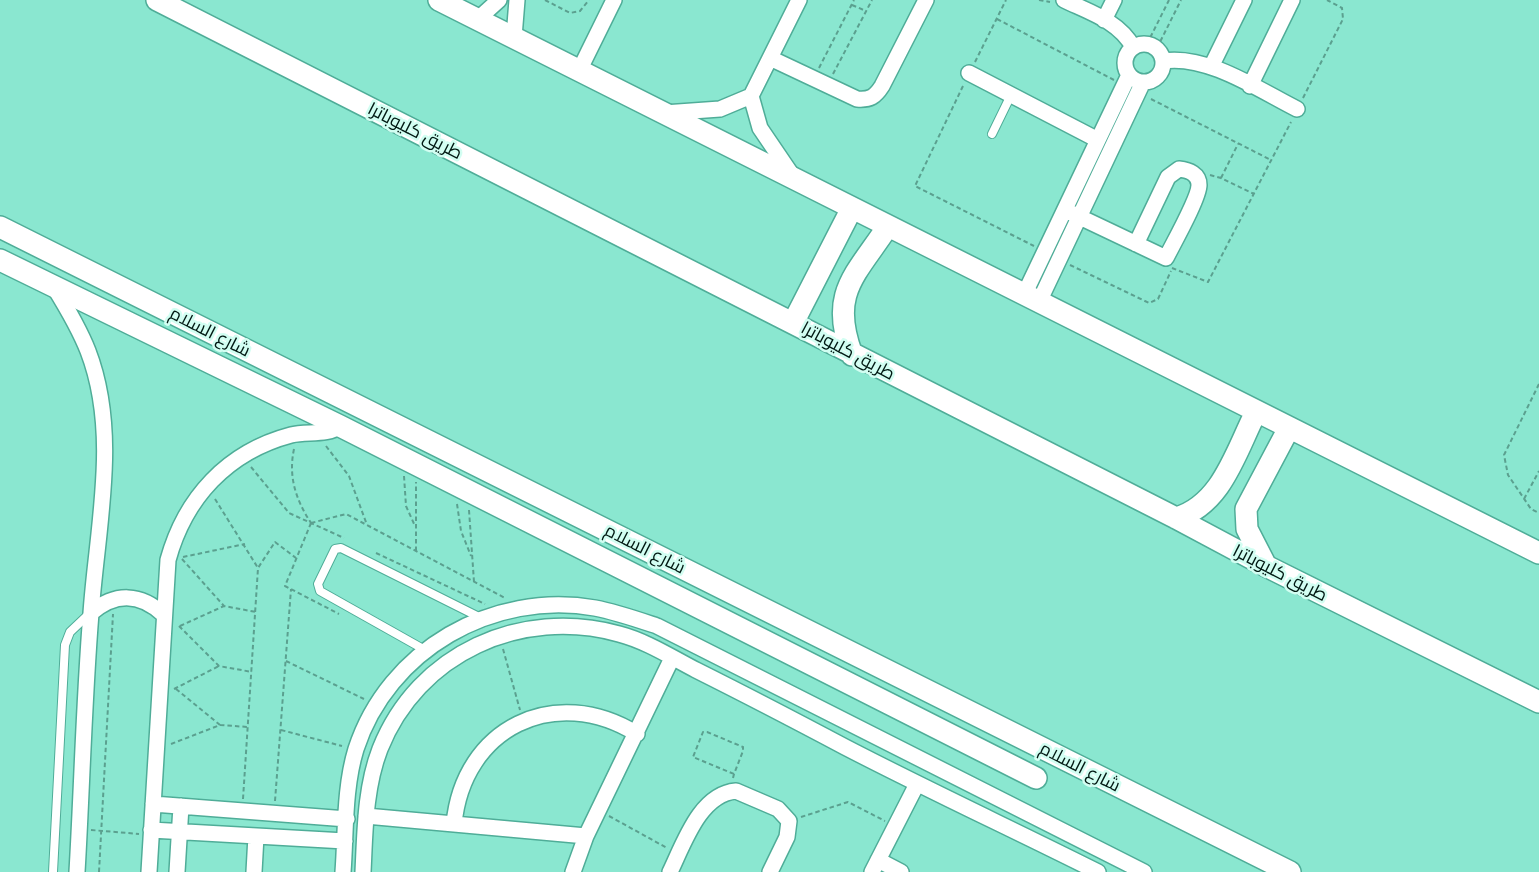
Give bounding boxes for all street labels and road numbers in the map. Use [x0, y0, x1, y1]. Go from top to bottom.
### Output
street label: طريق كليوباترا [364, 98, 466, 164]
street label: شارع السلام [166, 302, 254, 362]
street label: طريق كليوباترا [797, 317, 899, 385]
street label: شارع السلام [601, 519, 689, 579]
street label: طريق كليوباترا [1229, 540, 1331, 606]
street label: شارع السلام [1036, 737, 1124, 797]

